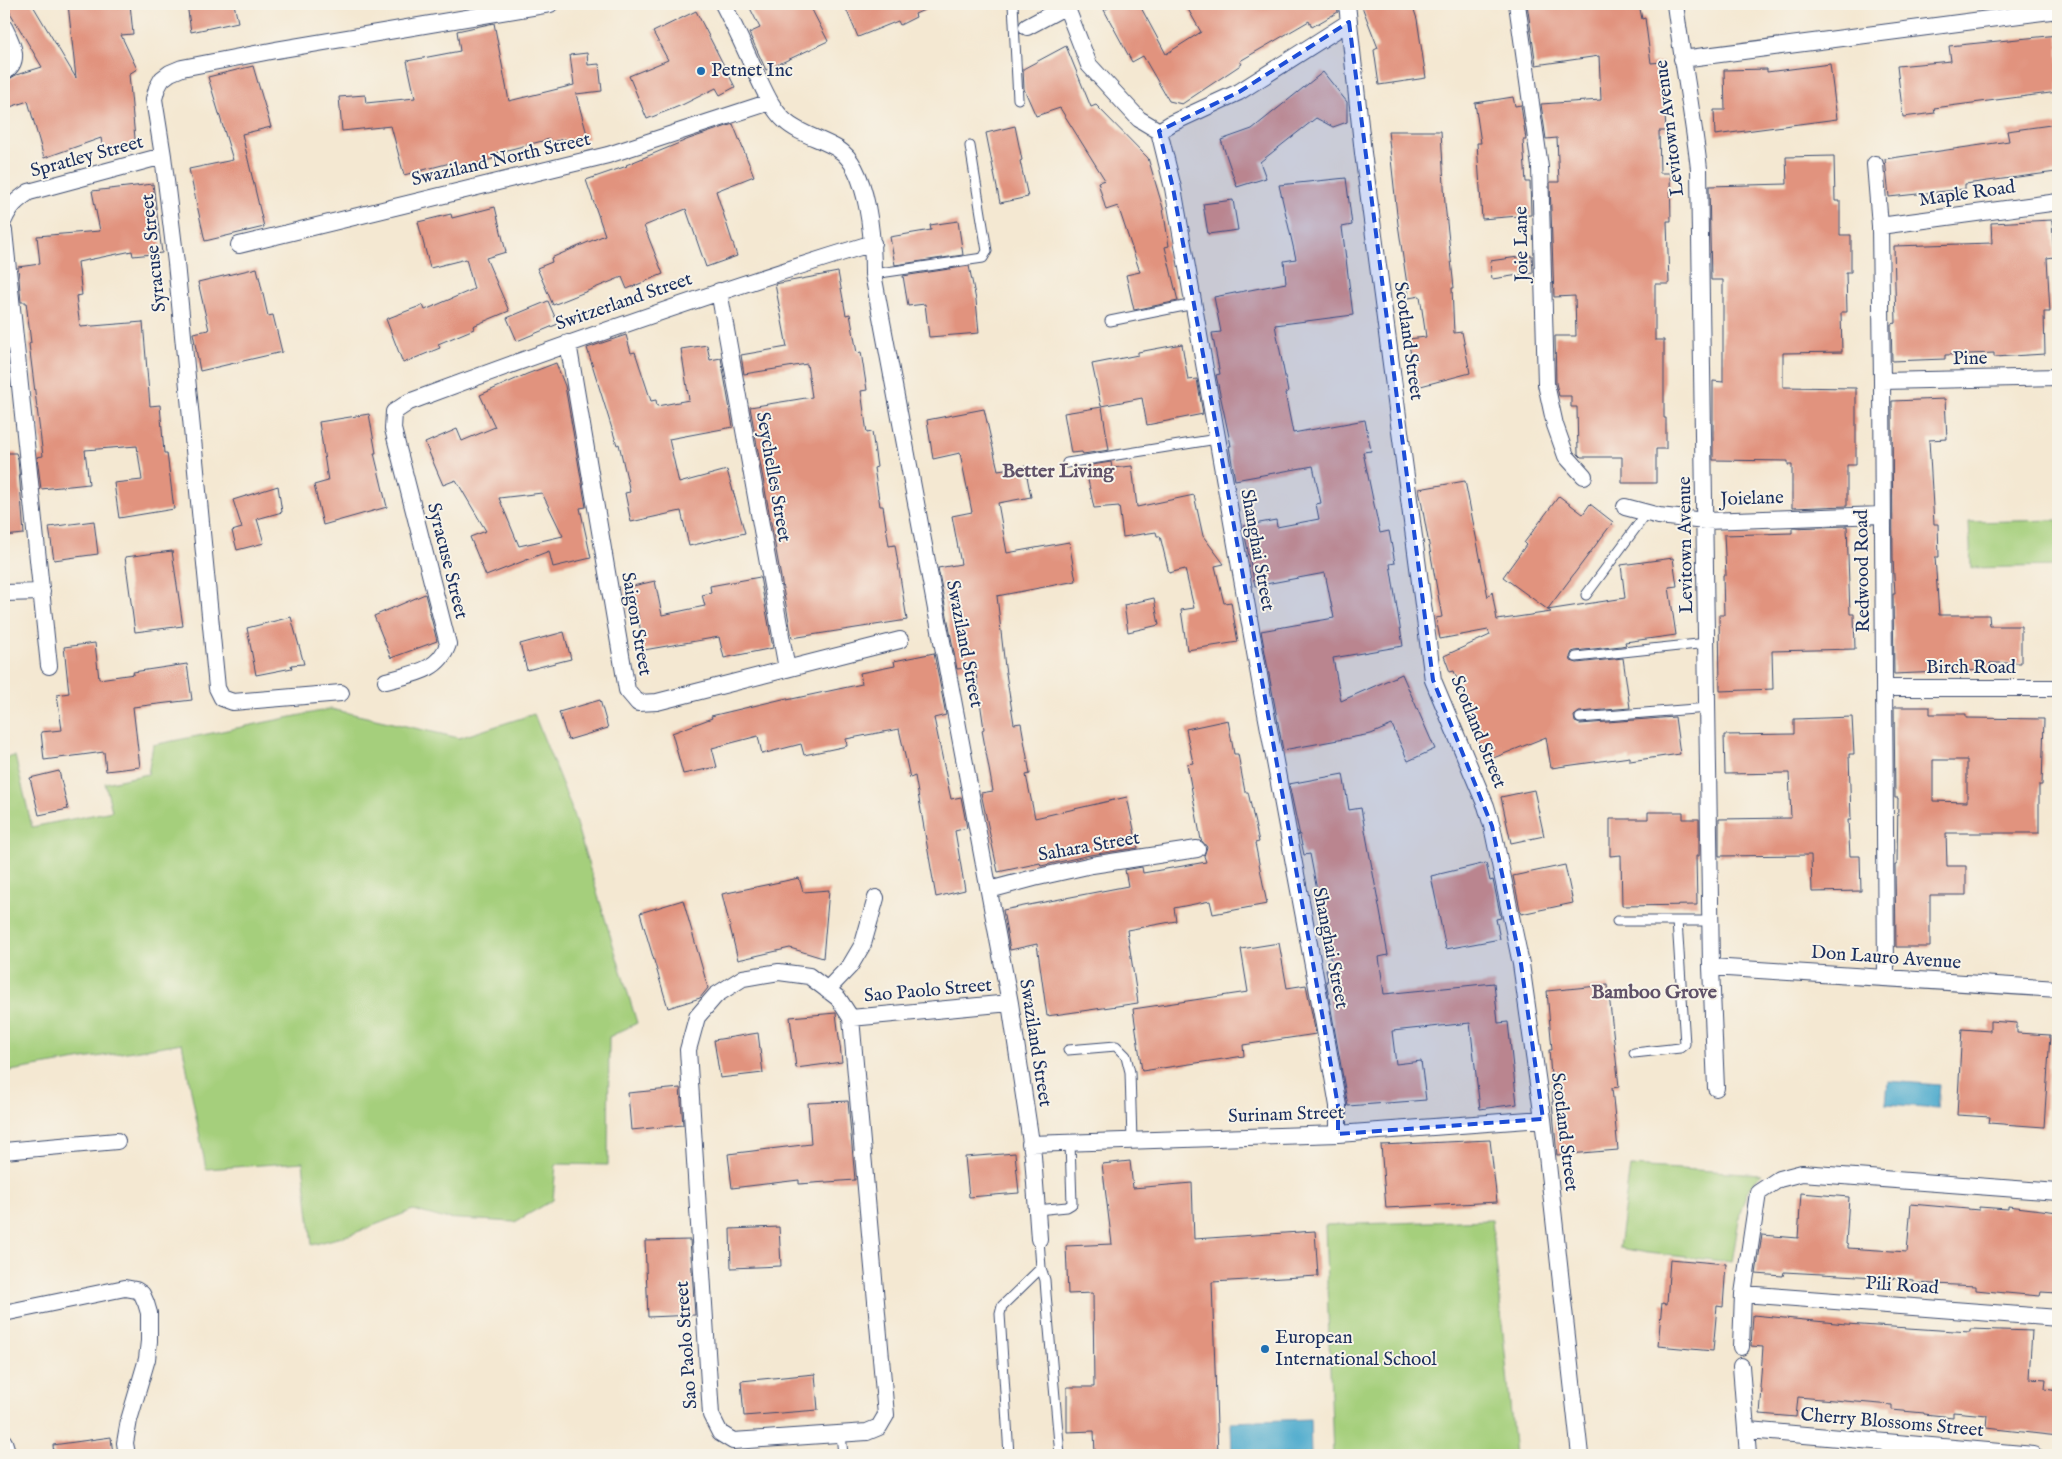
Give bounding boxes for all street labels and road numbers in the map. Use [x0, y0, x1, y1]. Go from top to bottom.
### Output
street label: Levitown Avenue [1650, 58, 1690, 198]
street label: Swaziland North Street [409, 128, 593, 192]
street label: Spratley Street [28, 130, 147, 184]
street label: Maple Road [1917, 175, 2018, 213]
street label: Syracuse Street [136, 192, 172, 313]
street label: Joie Lane [1509, 206, 1535, 284]
street label: Switzerland Street [552, 267, 696, 337]
street label: Scotland Street [1388, 280, 1428, 402]
street label: Pine [1952, 347, 1988, 371]
street label: Seychelles Street [750, 410, 796, 544]
street label: Levitown Avenue [1673, 476, 1699, 614]
street label: Joielane [1718, 486, 1784, 512]
street label: Shanghai Street [1234, 487, 1280, 613]
street label: Syracuse Street [421, 500, 473, 622]
street label: Redwood Road [1850, 508, 1876, 633]
street label: Saigon Street [615, 570, 657, 678]
street label: Swaziland Street [940, 578, 988, 710]
street label: Birch Road [1926, 656, 2017, 680]
street label: Scotland Street [1444, 672, 1512, 792]
street label: Sahara Street [1036, 826, 1142, 868]
street label: Shanghai Street [1306, 885, 1354, 1011]
street label: Don Lauro Avenue [1810, 941, 1962, 975]
street label: Sao Paolo Street [863, 973, 993, 1009]
street label: Swaziland Street [1013, 977, 1057, 1109]
street label: Scotland Street [1545, 1071, 1583, 1193]
street label: Surinam Street [1228, 1101, 1345, 1129]
street label: Pili Road [1865, 1271, 1940, 1301]
street label: Sao Paolo Street [671, 1280, 703, 1410]
street label: Cherry Blossoms Street [1799, 1403, 1985, 1443]

